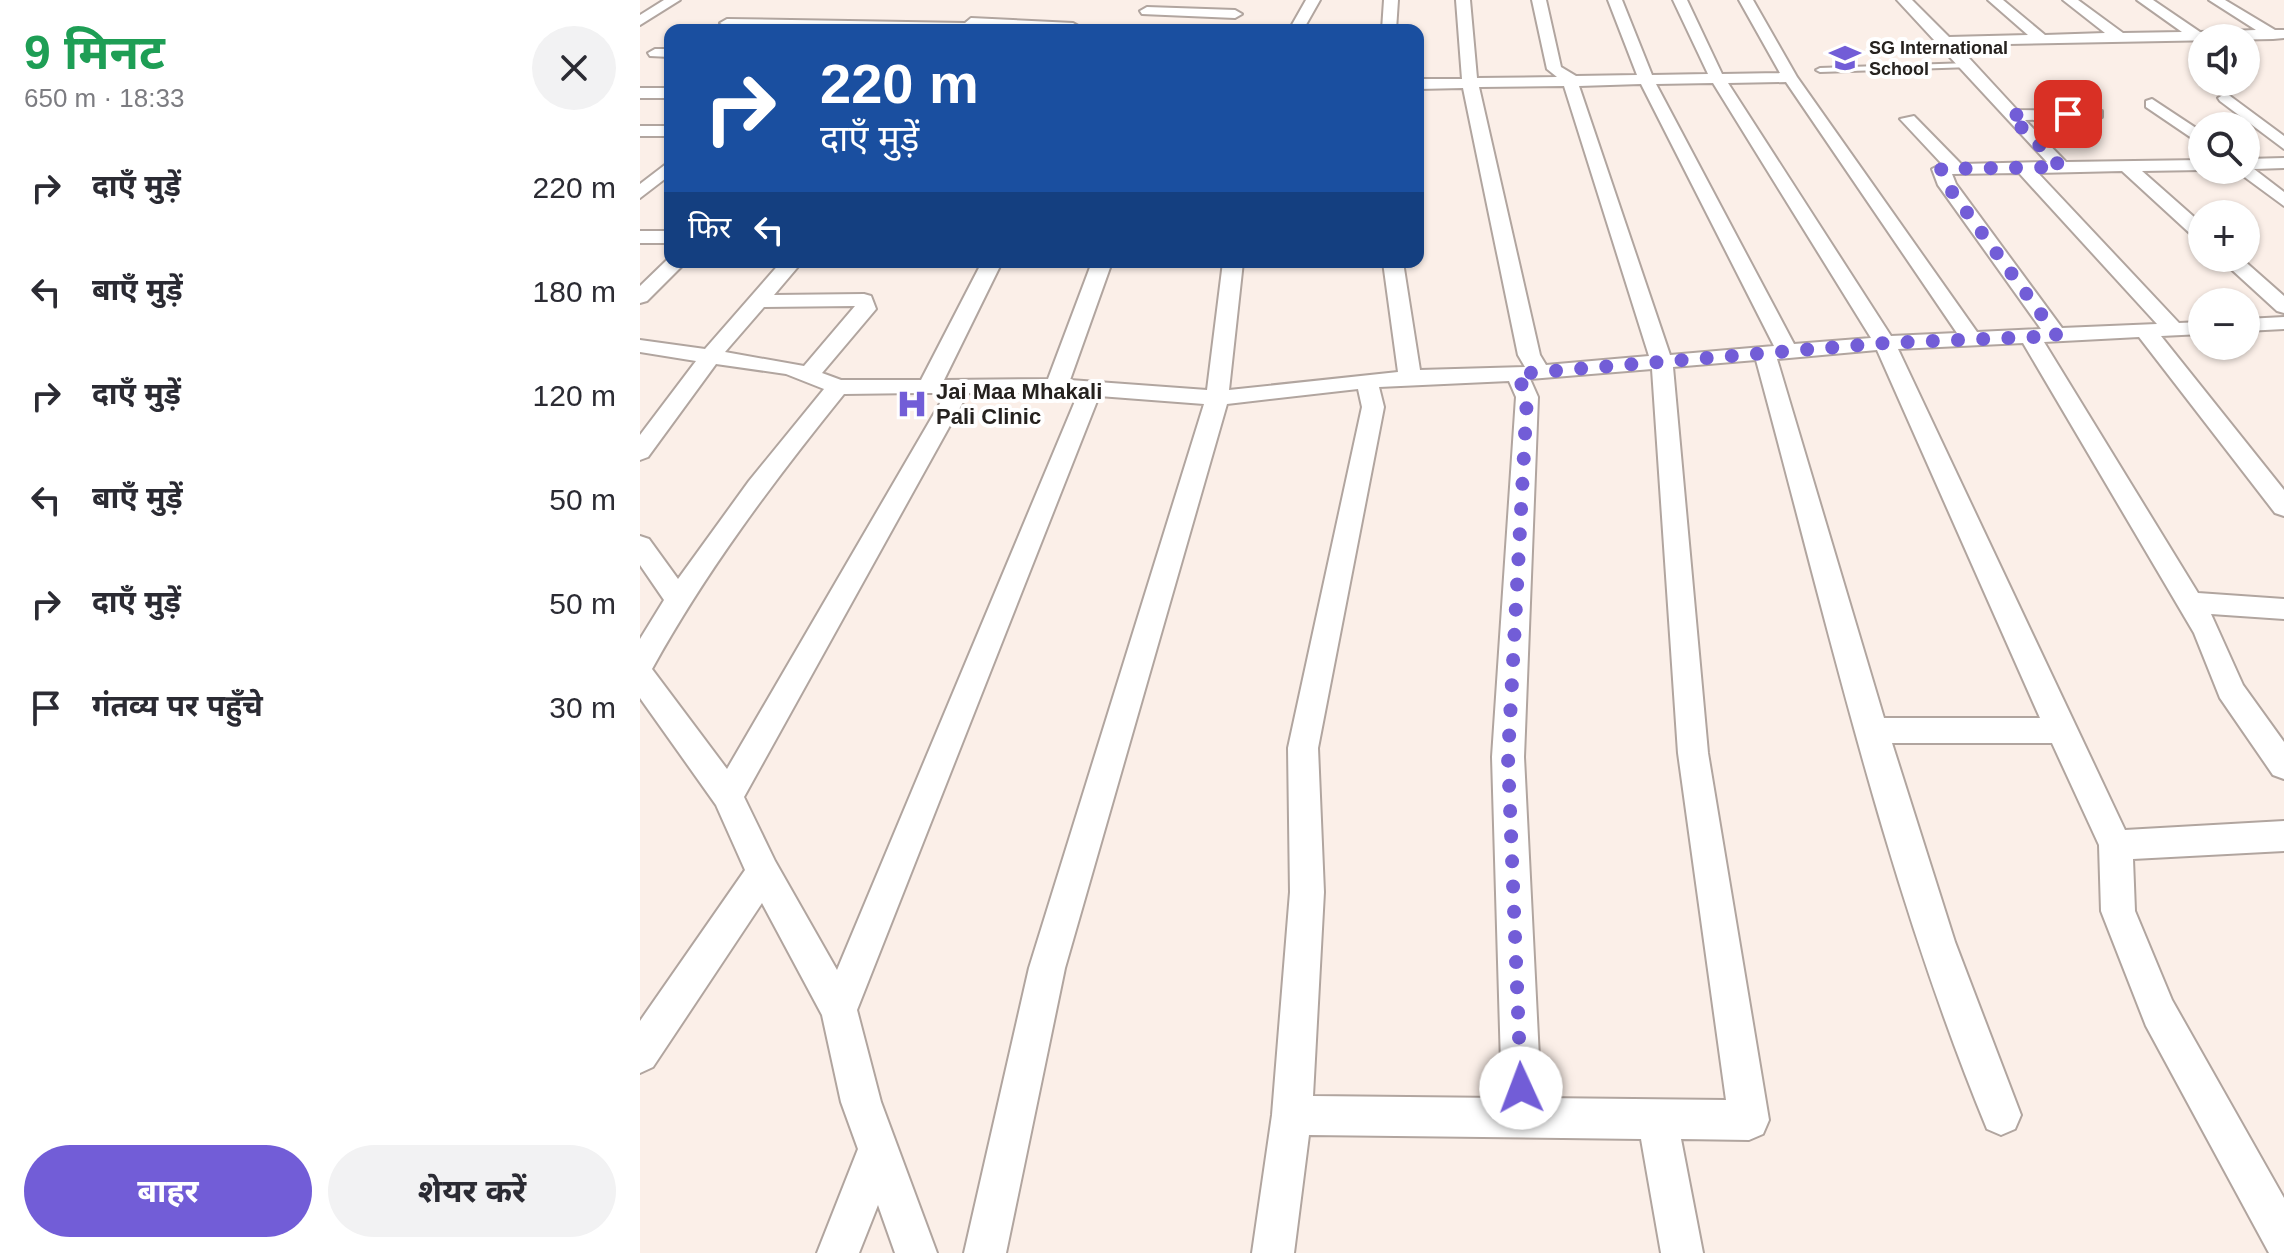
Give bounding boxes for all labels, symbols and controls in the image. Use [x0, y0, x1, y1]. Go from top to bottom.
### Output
map controls [2188, 24, 2260, 360]
button: sound [2188, 24, 2260, 96]
text: 9 मिनट [24, 26, 165, 79]
button: close [532, 26, 616, 110]
place label: SG International School [1869, 38, 2008, 79]
school or university icon: SG International School [1828, 41, 1862, 75]
text: 220 m [820, 52, 979, 115]
icon: right [688, 56, 792, 160]
pin [2034, 80, 2102, 148]
text: 650 m · 18:33 [24, 83, 184, 113]
icon: arrive [2046, 92, 2090, 136]
button: search [2188, 112, 2260, 184]
text: दाएँ मुड़ें [820, 118, 919, 159]
icon: right [24, 166, 68, 210]
text: दाएँ मुड़ें [92, 169, 181, 202]
text: 220 m [533, 171, 616, 204]
button: + [2188, 200, 2260, 272]
icon: left [747, 208, 791, 252]
text: फिर [688, 211, 731, 244]
icon: left [24, 270, 68, 314]
text: बाएँ मुड़ें [92, 273, 183, 306]
text: 180 m [533, 275, 616, 308]
button: − [2188, 288, 2260, 360]
icon: right [24, 374, 68, 418]
text: दाएँ मुड़ें [92, 377, 181, 410]
text: 120 m [533, 379, 616, 412]
place label: Jai Maa Mhakali Pali Clinic [936, 379, 1102, 429]
hospital icon: Jai Maa Mhakali Pali Clinic [895, 387, 929, 421]
icon: left [24, 478, 68, 522]
text: बाएँ मुड़ें [92, 481, 183, 514]
text: 50 m [549, 483, 616, 516]
icon: right [24, 582, 68, 626]
text: दाएँ मुड़ें [92, 585, 181, 618]
text: 50 m [549, 587, 616, 620]
icon: arrive [24, 686, 68, 730]
text: गंतव्य पर पहुँचे [92, 689, 263, 722]
text: 30 m [549, 691, 616, 724]
position arrow [1479, 1046, 1563, 1130]
button: बाहर [24, 1145, 312, 1237]
button: शेयर करें [328, 1145, 616, 1237]

